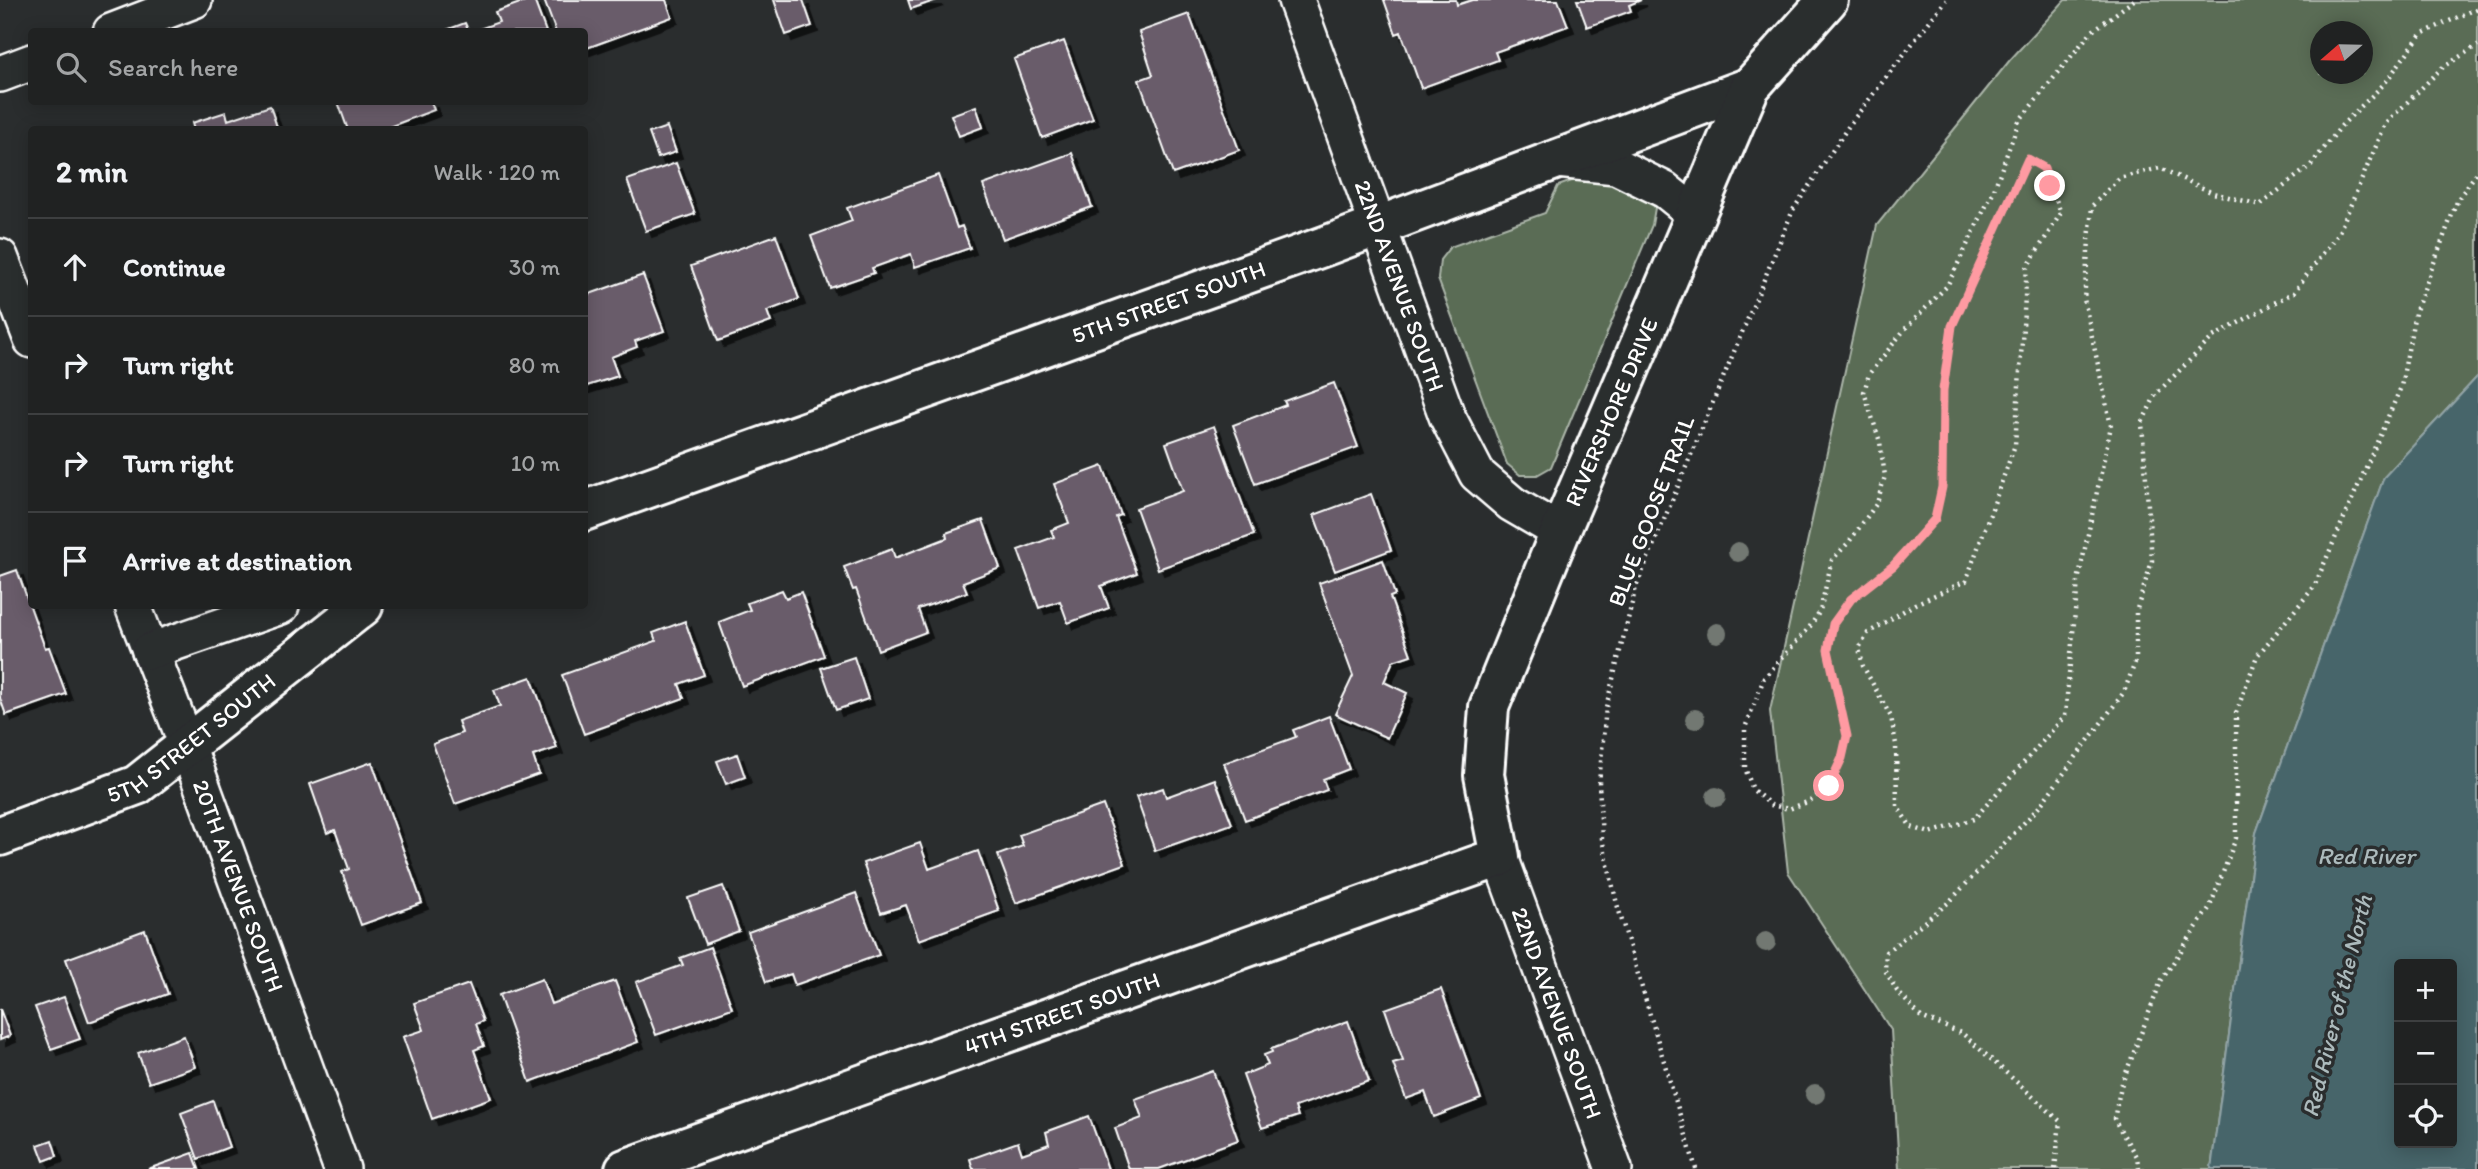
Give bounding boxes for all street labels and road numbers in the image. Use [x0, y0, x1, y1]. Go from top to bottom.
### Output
street label: 22ND AVENUE SOUTH [1349, 176, 1451, 395]
street label: 5TH STREET SOUTH [1068, 254, 1269, 349]
street label: RIVERSHORE DRIVE [1559, 313, 1664, 511]
street label: BLUE GOOSE TRAIL [1602, 411, 1700, 610]
street label: 5TH STREET SOUTH [103, 667, 281, 809]
street label: 20TH AVENUE SOUTH [187, 776, 290, 996]
street label: 22ND AVENUE SOUTH [1506, 903, 1608, 1122]
street label: 4TH STREET SOUTH [961, 966, 1163, 1061]

